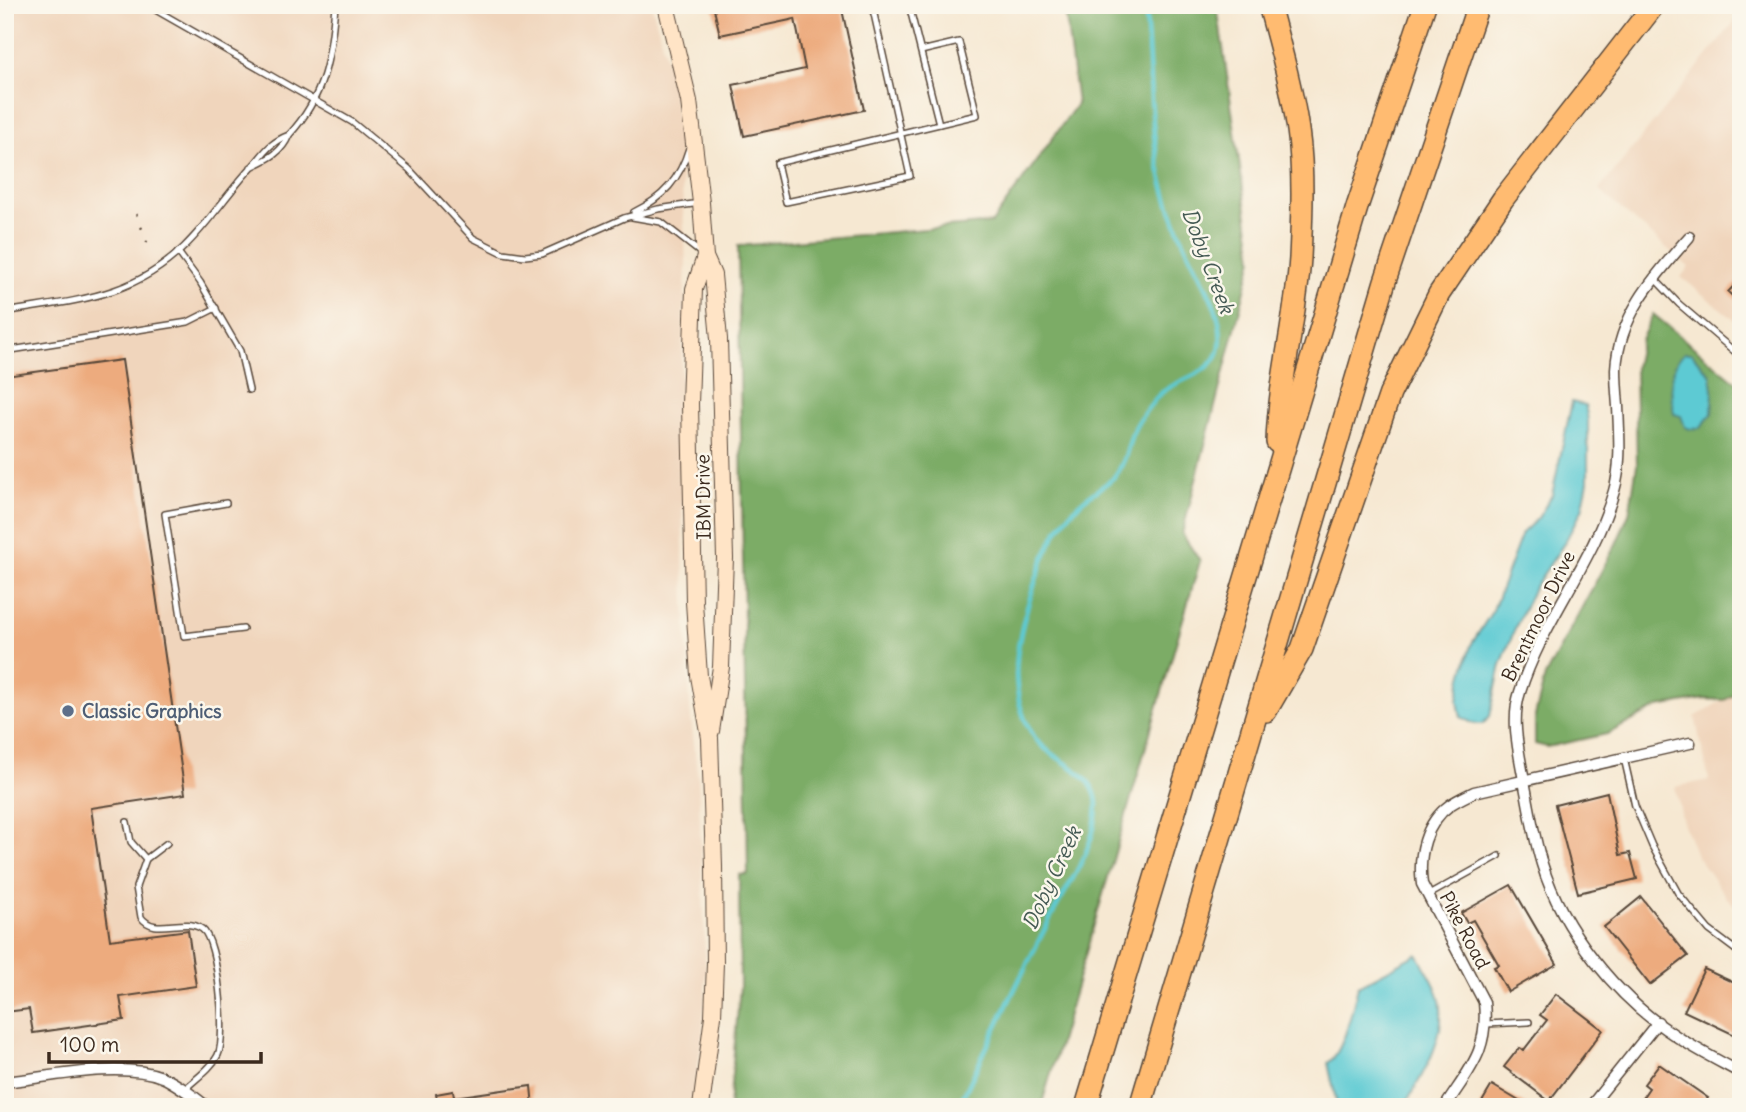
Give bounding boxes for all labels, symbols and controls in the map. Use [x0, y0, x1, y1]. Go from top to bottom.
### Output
water label: Doby Creek [1176, 205, 1241, 318]
street label: IBM Drive [690, 454, 716, 540]
street label: Brentmoor Drive [1496, 547, 1580, 685]
place label: Classic Graphics [82, 699, 222, 723]
marker: Classic Graphics [60, 703, 76, 719]
water label: Doby Creek [1016, 821, 1088, 933]
street label: Pike Road [1435, 887, 1495, 973]
scale bar [49, 1021, 261, 1065]
text: 100 m [60, 1031, 119, 1058]

